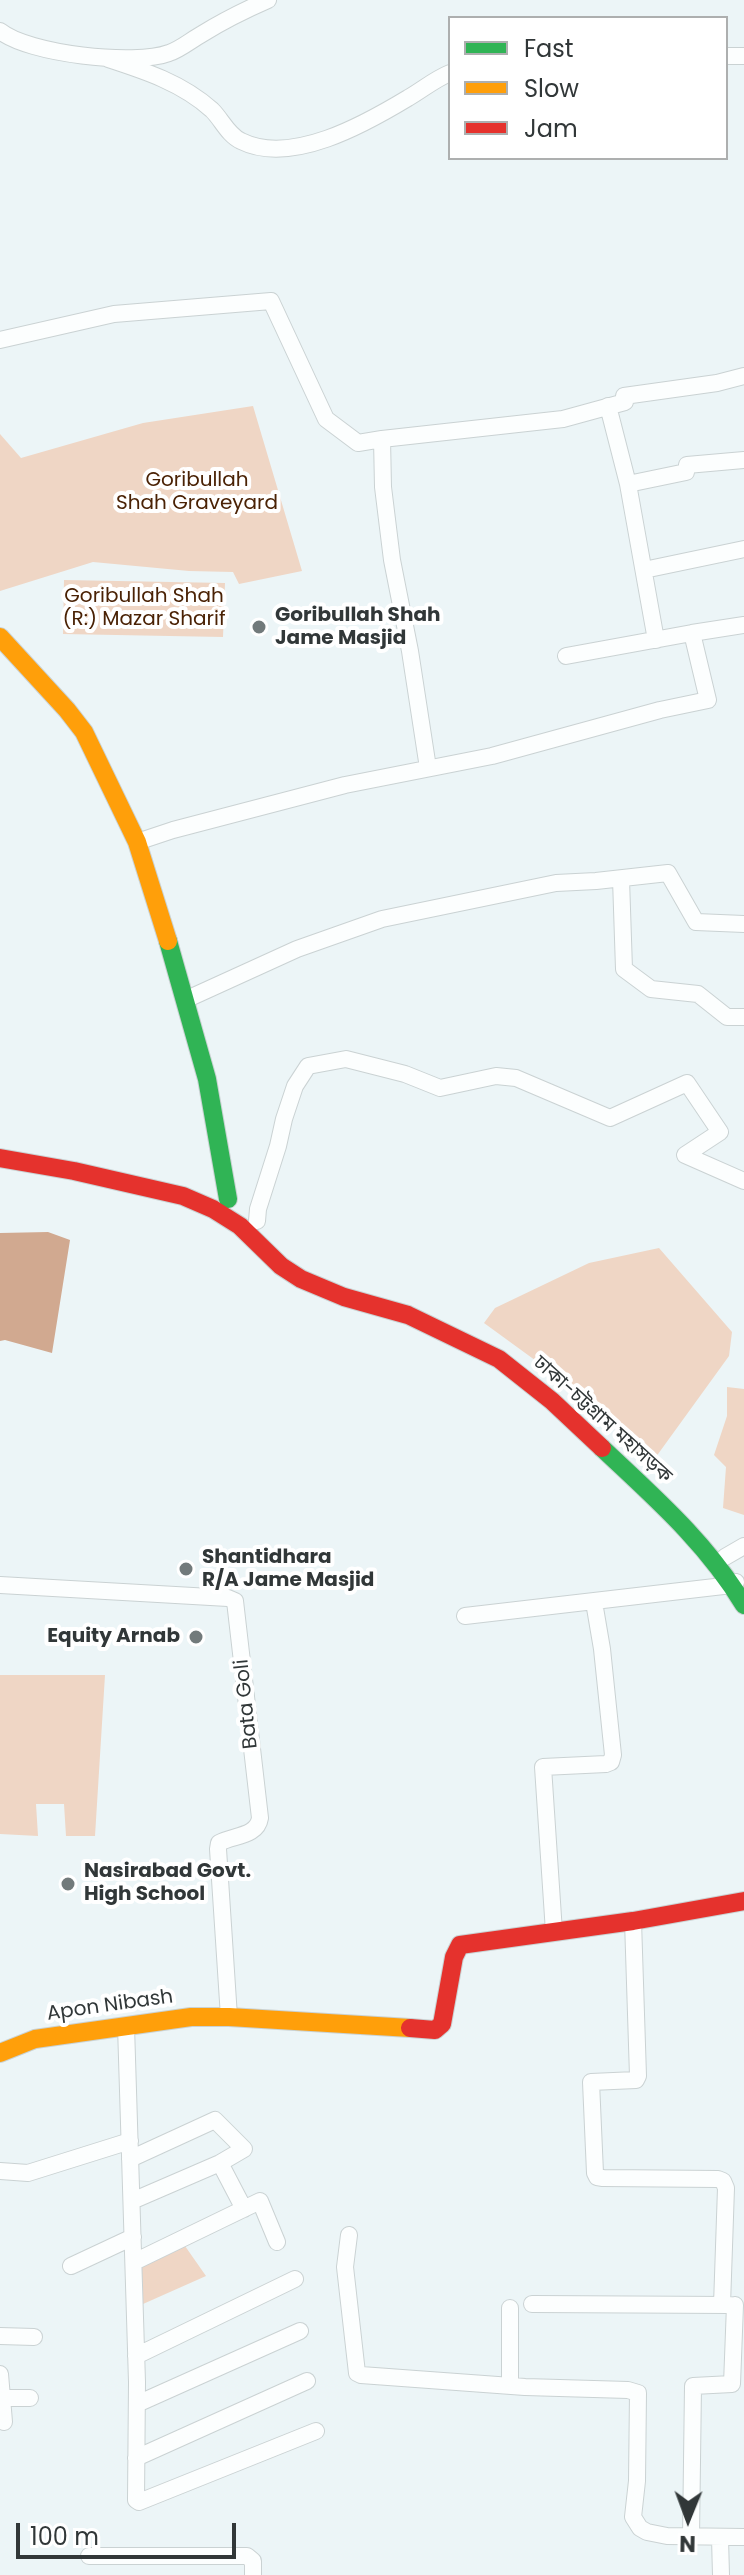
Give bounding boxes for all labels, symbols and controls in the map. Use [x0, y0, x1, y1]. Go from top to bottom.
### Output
legend [448, 16, 728, 160]
text: Fast [524, 32, 574, 65]
text: Slow [524, 72, 579, 105]
text: Jam [524, 112, 578, 145]
park label: Goribullah Shah Graveyard [116, 469, 278, 516]
park label: Goribullah Shah (R:) Mazar Sharif [62, 585, 226, 632]
place label: Goribullah Shah Jame Masjid [275, 604, 440, 651]
marker: Goribullah Shah Jame Masjid [250, 618, 268, 636]
street label: ঢাকা-চট্টগ্রাম মহাসড়ক [528, 1351, 676, 1489]
place label: Shantidhara R/A Jame Masjid [202, 1546, 374, 1593]
marker: Shantidhara R/A Jame Masjid [177, 1560, 195, 1578]
place label: Equity Arnab [47, 1625, 180, 1649]
marker: Equity Arnab [187, 1628, 205, 1646]
street label: Bata Goli [230, 1658, 264, 1750]
place label: Nasirabad Govt. High School [84, 1860, 251, 1907]
marker: Nasirabad Govt. High School [59, 1875, 77, 1893]
street label: Apon Nibash [45, 1985, 175, 2027]
north arrow [648, 2479, 728, 2559]
scale bar [20, 2507, 240, 2557]
text: 100 m [30, 2520, 99, 2553]
text: N [679, 2528, 696, 2559]

